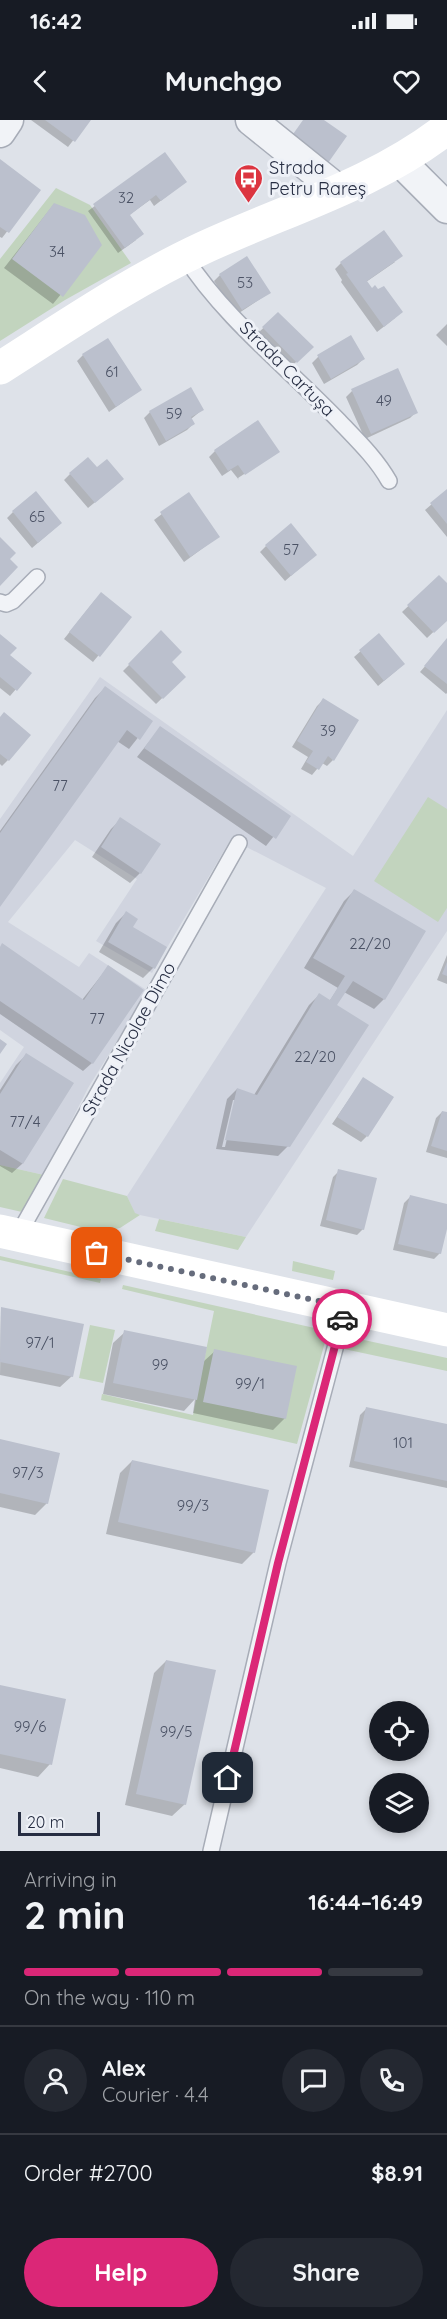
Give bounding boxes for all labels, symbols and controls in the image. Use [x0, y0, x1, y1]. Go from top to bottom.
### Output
text: 16:42 [30, 7, 82, 35]
text: Munchgo [165, 64, 282, 98]
icon: back [24, 65, 57, 98]
icon: heart [390, 65, 423, 98]
place label: Strada Petru Rareș [269, 156, 366, 200]
bus stop icon: Strada Petru Rareș [232, 162, 264, 204]
house number: 32 [118, 188, 134, 207]
house number: 34 [49, 242, 65, 261]
house number: 53 [237, 273, 253, 292]
street label: Strada Cartușa [235, 316, 340, 421]
house number: 61 [105, 362, 119, 381]
house number: 49 [376, 391, 392, 410]
house number: 59 [166, 404, 182, 423]
house number: 65 [29, 507, 45, 526]
house number: 57 [283, 540, 299, 559]
house number: 39 [320, 721, 336, 740]
house number: 77 [52, 776, 68, 795]
house number: 22/20 [349, 934, 391, 953]
street label: Strada Nicolae Dimo [77, 958, 180, 1120]
house number: 77 [89, 1009, 105, 1028]
house number: 22/20 [294, 1047, 336, 1066]
house number: 77/4 [9, 1112, 41, 1131]
pin [71, 1227, 122, 1278]
icon: bag [80, 1236, 113, 1269]
courier [312, 1289, 372, 1349]
icon: car [326, 1303, 359, 1336]
house number: 97/1 [26, 1333, 55, 1352]
house number: 99 [152, 1355, 168, 1374]
house number: 99/1 [235, 1374, 265, 1393]
house number: 101 [393, 1433, 413, 1452]
house number: 97/3 [12, 1463, 44, 1482]
house number: 99/3 [177, 1496, 209, 1515]
map controls [369, 1701, 429, 1833]
button: locate [369, 1701, 429, 1761]
house number: 99/6 [14, 1717, 46, 1736]
house number: 99/5 [160, 1722, 192, 1741]
pin [202, 1752, 253, 1803]
icon: home [211, 1761, 244, 1794]
button: layers [369, 1773, 429, 1833]
scale bar [18, 1809, 100, 1836]
text: 20 m [27, 1812, 64, 1832]
text: Arriving in [24, 1867, 117, 1892]
text: 16:44–16:49 [308, 1888, 423, 1916]
text: 2 min [24, 1890, 126, 1939]
text: On the way · 110 m [24, 1985, 195, 2010]
button: person [24, 2049, 87, 2112]
button: chat [282, 2049, 345, 2112]
button: phone [360, 2049, 423, 2112]
text: Alex [102, 2054, 145, 2082]
text: Courier · 4.4 [102, 2082, 208, 2107]
text: Order #2700 [24, 2159, 153, 2187]
text: $8.91 [371, 2159, 423, 2187]
button: Help [24, 2238, 218, 2307]
button: Share [230, 2238, 423, 2307]

